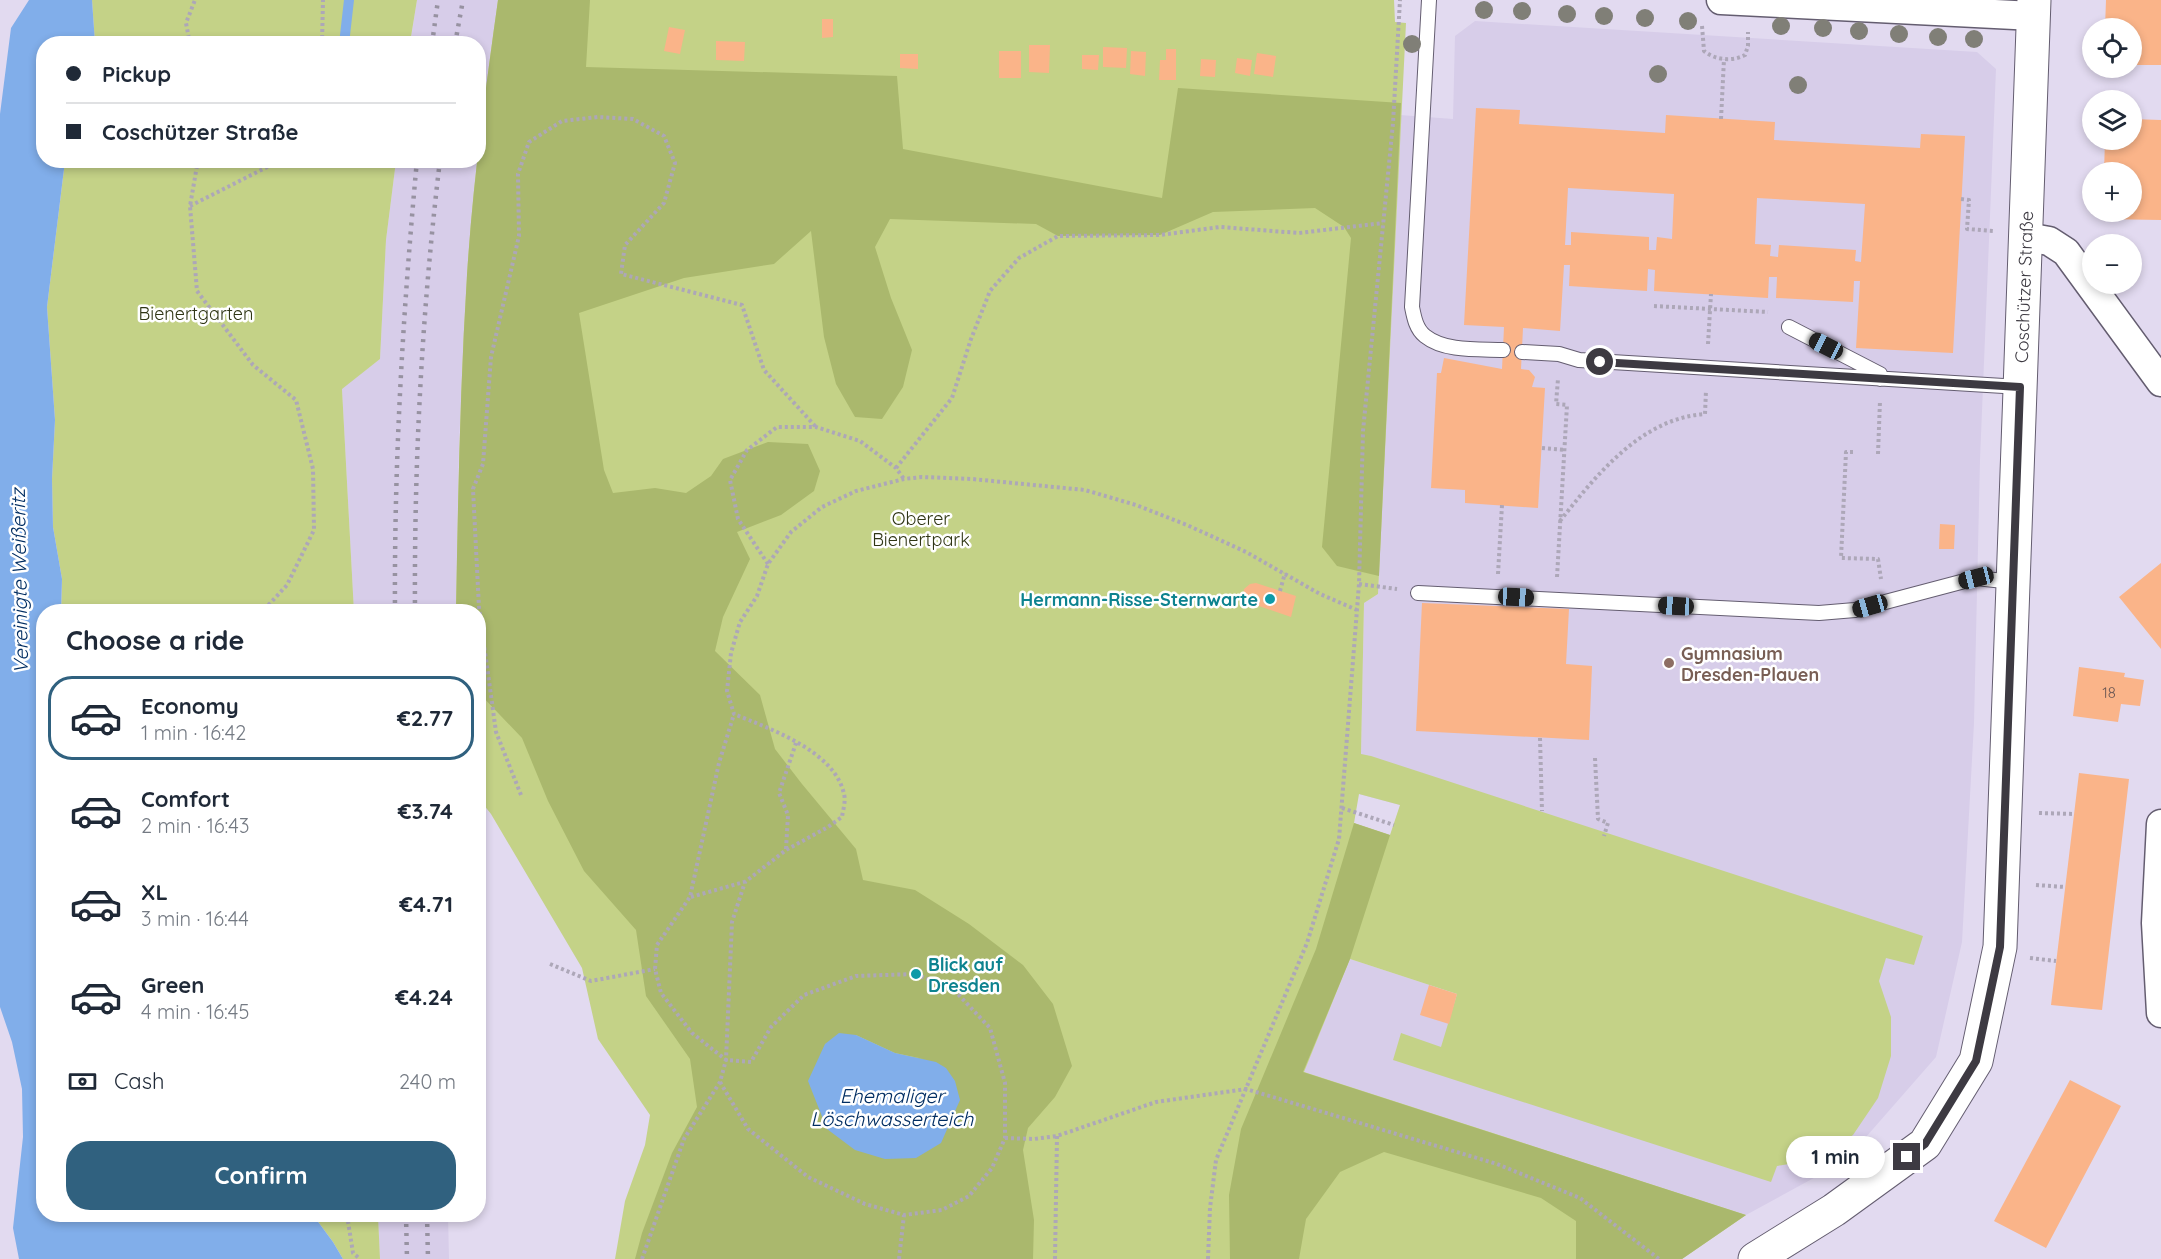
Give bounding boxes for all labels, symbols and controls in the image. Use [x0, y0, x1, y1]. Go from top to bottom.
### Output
map controls [2082, 18, 2142, 294]
button: locate [2082, 18, 2142, 78]
text: Pickup [102, 60, 171, 88]
button: layers [2082, 90, 2142, 150]
text: Coschützer Straße [102, 118, 298, 146]
button: + [2082, 162, 2142, 222]
street label: Coschützer Straße [2010, 210, 2038, 364]
button: − [2082, 234, 2142, 294]
park label: Bienertgarten [139, 302, 253, 325]
car [1806, 330, 1846, 362]
route start [1586, 348, 1613, 375]
water label: Vereinigte Weißeritz [5, 486, 33, 674]
park label: Oberer Bienertpark [872, 507, 970, 551]
car [1956, 565, 1996, 591]
car [1498, 587, 1534, 607]
place label: Hermann-Risse-Sternwarte [1020, 588, 1258, 611]
marker: Hermann-Risse-Sternwarte [1263, 592, 1277, 606]
car [1850, 592, 1890, 620]
car [1658, 596, 1694, 616]
text: Choose a ride [66, 623, 244, 657]
place label: Gymnasium Dresden-Plauen [1681, 642, 1819, 686]
marker: Gymnasium Dresden-Plauen [1662, 656, 1676, 670]
house number: 18 [2102, 683, 2116, 702]
icon: car [69, 691, 123, 745]
text: Economy [141, 692, 239, 720]
text: €2.77 [397, 704, 453, 732]
text: 1 min · 16:42 [141, 720, 246, 745]
icon: car [69, 784, 123, 838]
text: Comfort [141, 785, 230, 813]
text: €3.74 [398, 797, 453, 825]
text: 2 min · 16:43 [141, 813, 249, 838]
icon: car [69, 877, 123, 931]
text: XL [141, 878, 168, 906]
text: €4.71 [399, 890, 453, 918]
text: 3 min · 16:44 [141, 906, 249, 931]
place label: Blick auf Dresden [928, 953, 1003, 997]
marker: Blick auf Dresden [909, 967, 923, 981]
icon: car [69, 970, 123, 1024]
text: Green [141, 971, 204, 999]
text: €4.24 [395, 983, 453, 1011]
text: 4 min · 16:45 [141, 999, 249, 1024]
icon: cash [66, 1065, 99, 1098]
text: Cash [114, 1067, 165, 1095]
text: 240 m [399, 1069, 456, 1094]
water label: Ehemaliger Löschwasserteich [811, 1083, 974, 1131]
callout: 1 min [1787, 1136, 1886, 1178]
button: Confirm [66, 1141, 456, 1210]
route end [1893, 1143, 1920, 1170]
text: 1 min [1811, 1144, 1860, 1169]

